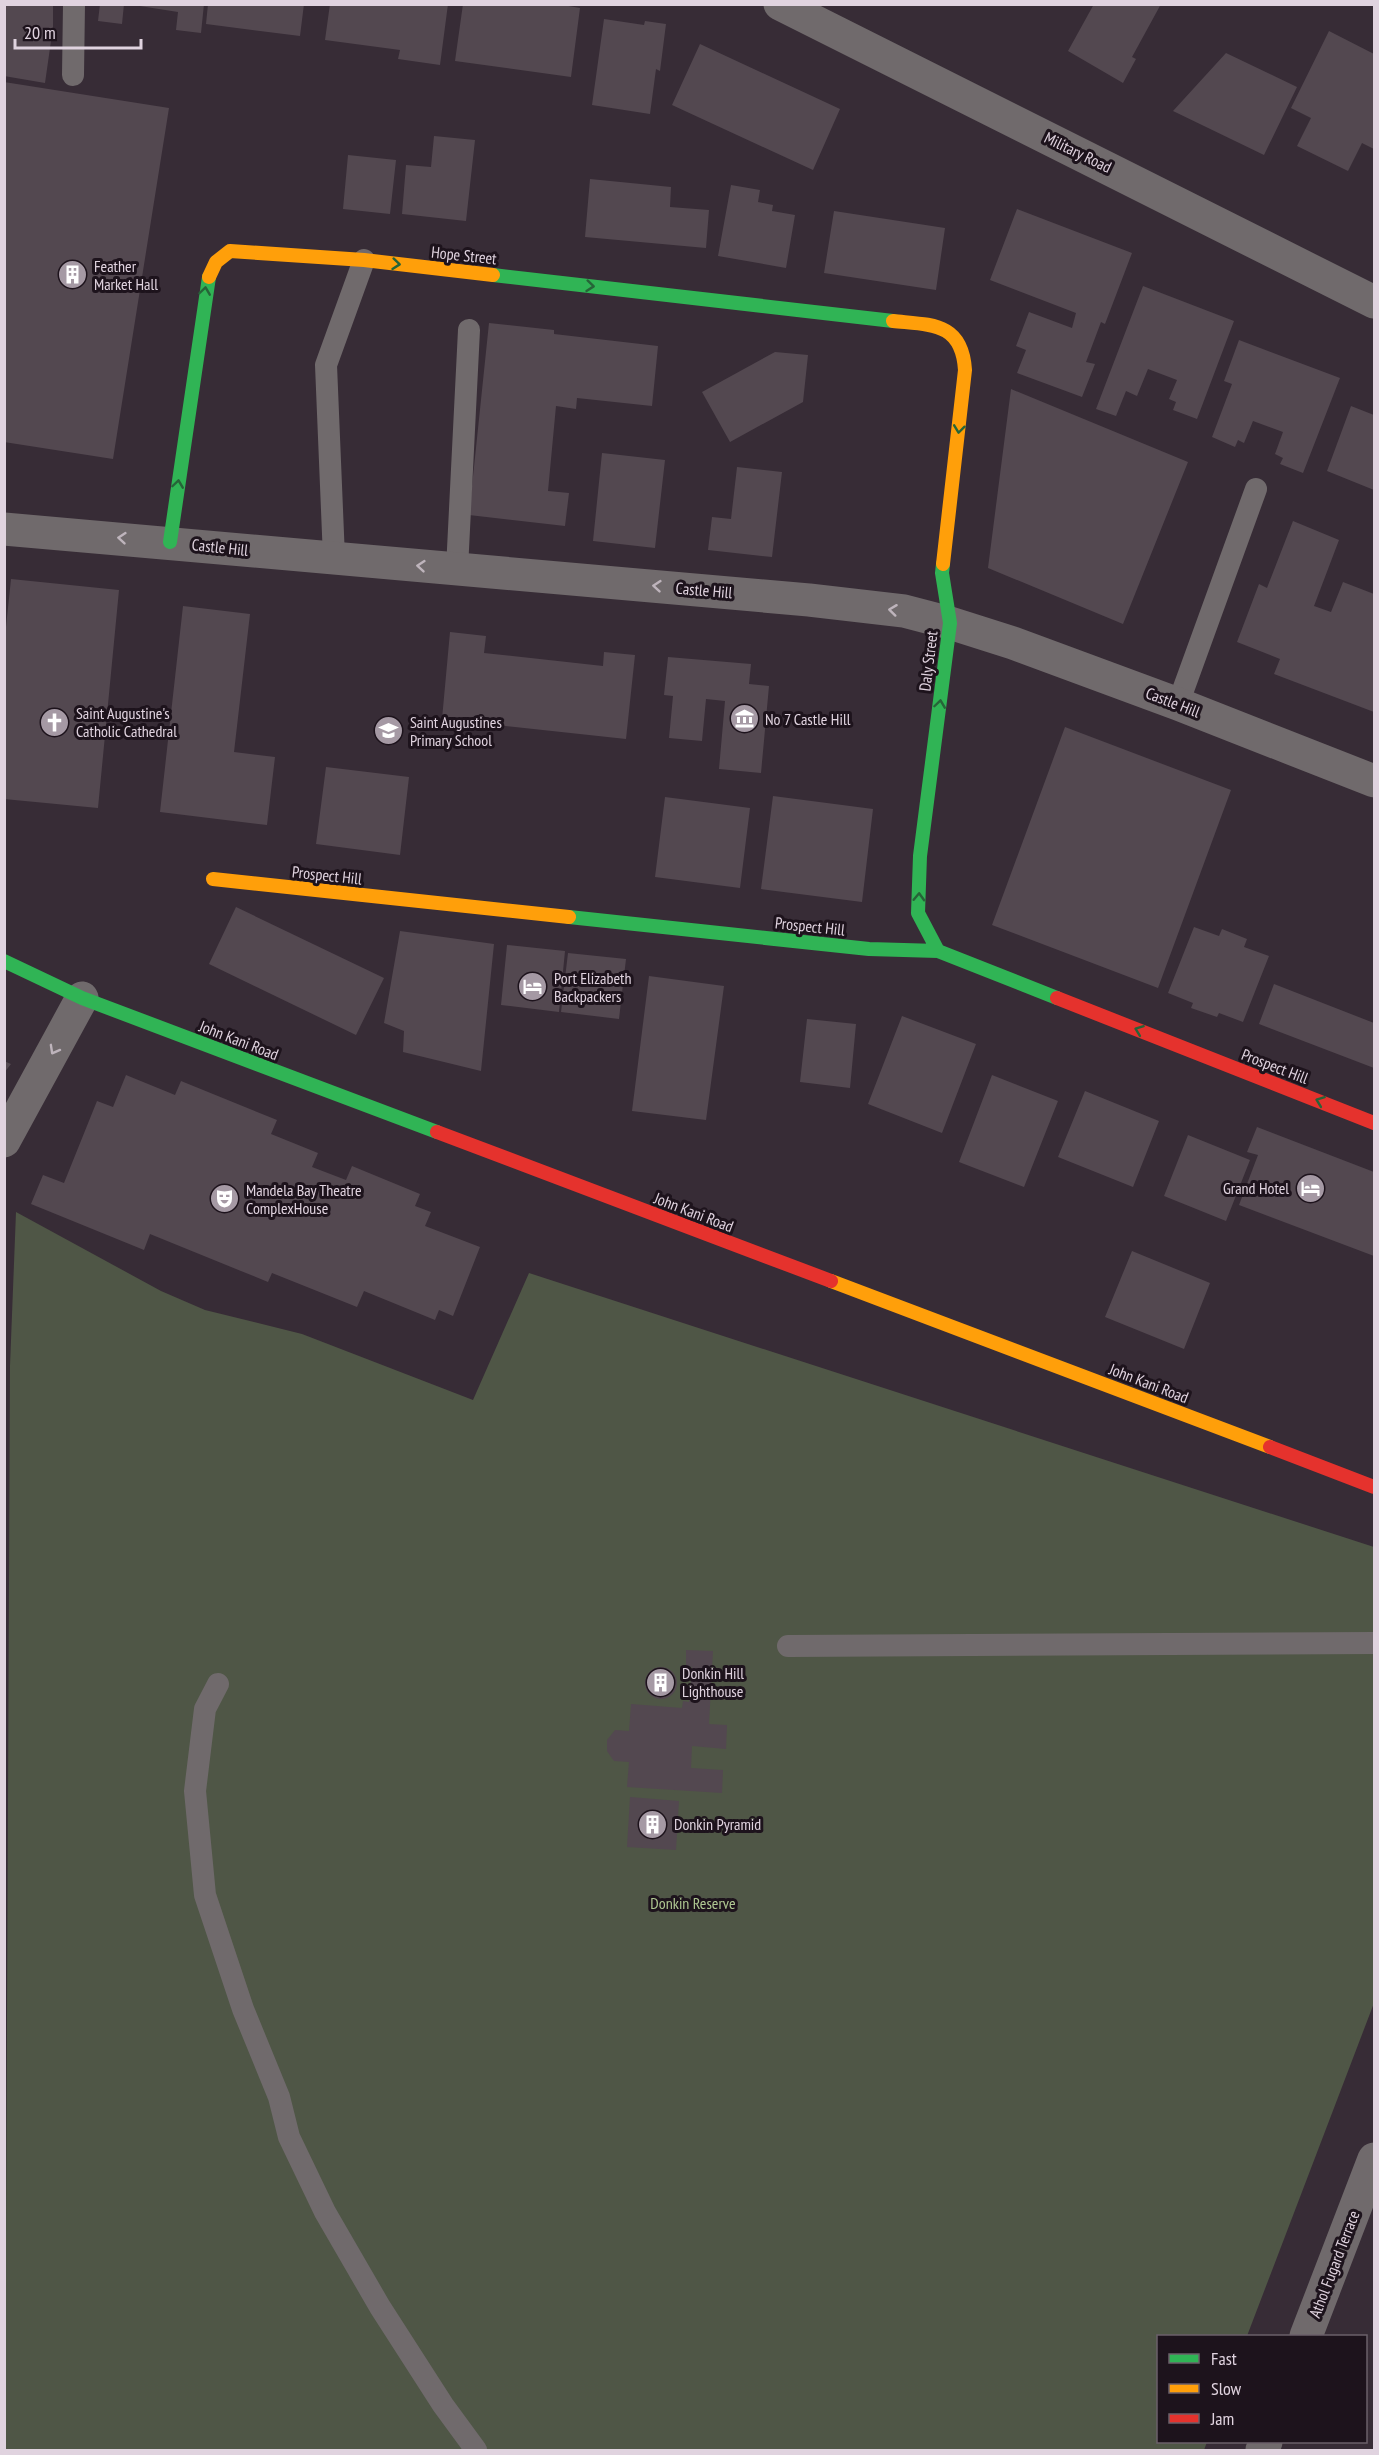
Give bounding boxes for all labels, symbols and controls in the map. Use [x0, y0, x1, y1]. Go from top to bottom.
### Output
scale bar [15, 12, 141, 50]
text: 20 m [24, 21, 56, 44]
street label: Military Road [1041, 127, 1115, 177]
street label: Hope Street [430, 242, 498, 268]
place label: Feather Market Hall [94, 256, 158, 294]
one-way arrow [392, 257, 401, 270]
building icon: Feather Market Hall [57, 259, 89, 291]
one-way arrow [585, 279, 595, 292]
one-way arrow [199, 286, 211, 296]
one-way arrow [953, 424, 965, 433]
one-way arrow [171, 480, 183, 489]
one-way arrow [117, 532, 127, 545]
street label: Castle Hill [191, 534, 249, 560]
one-way arrow [416, 560, 425, 573]
street label: Castle Hill [675, 578, 733, 602]
one-way arrow [652, 580, 661, 593]
one-way arrow [888, 604, 897, 616]
street label: Daly Street [914, 629, 942, 692]
street label: Castle Hill [1143, 683, 1203, 722]
one-way arrow [933, 699, 946, 708]
place label: Saint Augustine's Catholic Cathedral [76, 703, 177, 741]
museum icon: No 7 Castle Hill [728, 703, 760, 735]
church icon: Saint Augustine's Catholic Cathedral [39, 706, 71, 738]
place label: No 7 Castle Hill [765, 709, 851, 729]
place label: Saint Augustines Primary School [410, 712, 502, 750]
school or university icon: Saint Augustines Primary School [373, 715, 405, 747]
street label: Prospect Hill [291, 861, 363, 889]
one-way arrow [912, 893, 925, 902]
street label: Prospect Hill [774, 912, 846, 940]
place label: Port Elizabeth Backpackers [554, 968, 631, 1006]
hotel icon: Port Elizabeth Backpackers [517, 971, 549, 1003]
street label: John Kani Road [196, 1015, 282, 1064]
one-way arrow [1134, 1025, 1145, 1037]
one-way arrow [50, 1043, 61, 1054]
street label: Prospect Hill [1239, 1044, 1311, 1088]
one-way arrow [1315, 1096, 1326, 1109]
hotel icon: Grand Hotel [1294, 1172, 1326, 1204]
place label: Grand Hotel [1223, 1178, 1289, 1198]
place label: Mandela Bay Theatre ComplexHouse [246, 1180, 362, 1218]
theatre icon: Mandela Bay Theatre ComplexHouse [209, 1183, 241, 1215]
street label: John Kani Road [651, 1187, 737, 1236]
street label: John Kani Road [1106, 1358, 1192, 1407]
place label: Donkin Hill Lighthouse [682, 1663, 744, 1701]
building icon: Donkin Hill Lighthouse [645, 1666, 677, 1698]
building icon: Donkin Pyramid [637, 1808, 669, 1840]
place label: Donkin Pyramid [674, 1814, 761, 1834]
park label: Donkin Reserve [650, 1893, 736, 1913]
street label: Athol Fugard Terrace [1304, 2208, 1364, 2320]
legend [1157, 2335, 1367, 2443]
text: Fast [1211, 2347, 1237, 2370]
text: Slow [1211, 2377, 1242, 2400]
text: Jam [1210, 2407, 1234, 2430]

